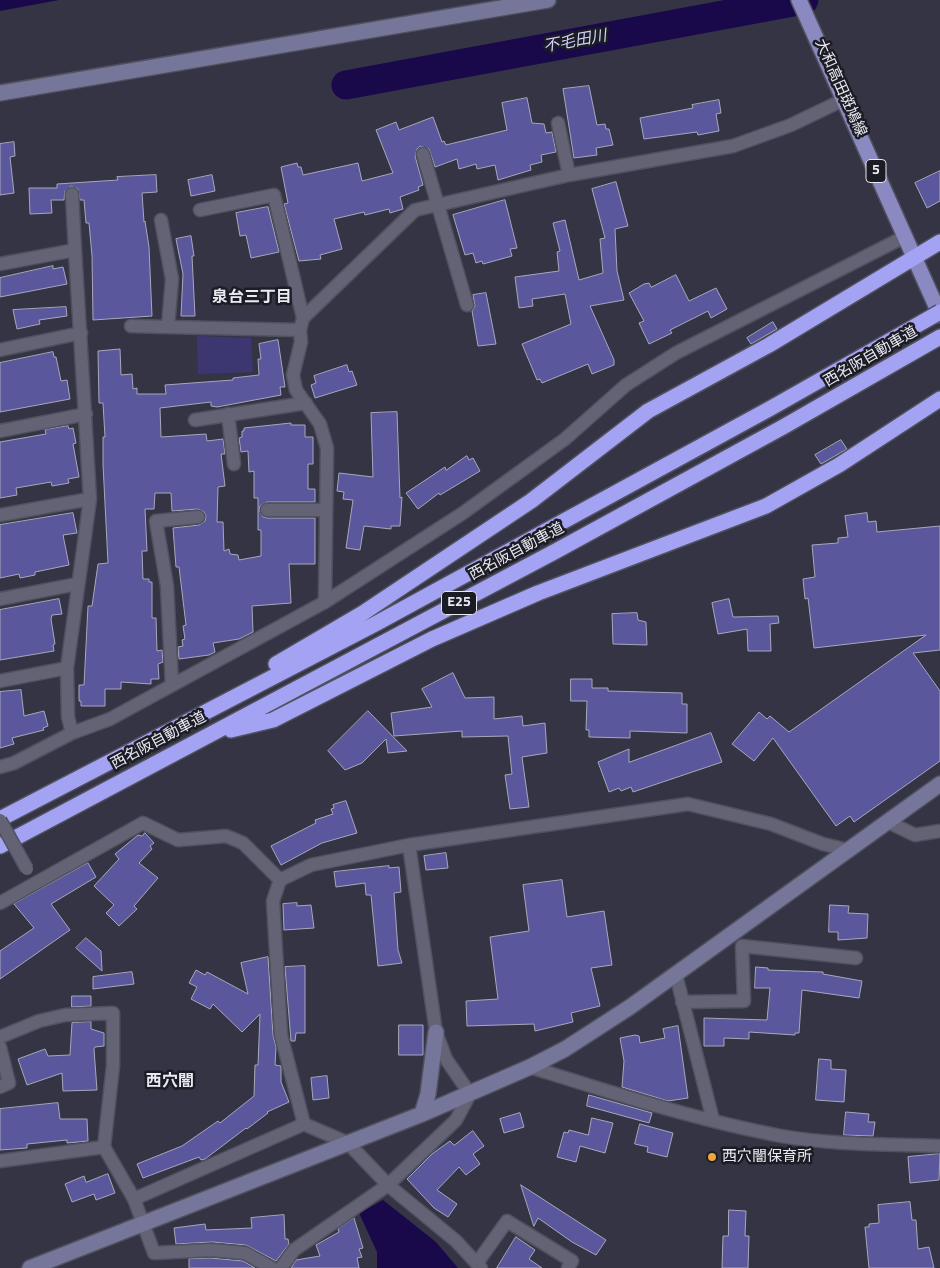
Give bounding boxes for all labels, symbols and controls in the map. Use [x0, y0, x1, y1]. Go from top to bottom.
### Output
water label: 不毛田川 [542, 27, 608, 57]
street label: 大和高田斑鳩線 [810, 36, 870, 140]
road number: 5 [866, 160, 886, 182]
district label: 泉台三丁目 [212, 288, 292, 308]
street label: 西名阪自動車道 [821, 323, 921, 391]
street label: 西名阪自動車道 [466, 519, 568, 585]
road number: E25 [442, 592, 476, 614]
street label: 西名阪自動車道 [108, 708, 210, 774]
district label: 西穴闇 [146, 1072, 194, 1092]
place label: 西穴闇保育所 [722, 1148, 812, 1166]
marker: 西穴闇保育所 [706, 1151, 718, 1163]

